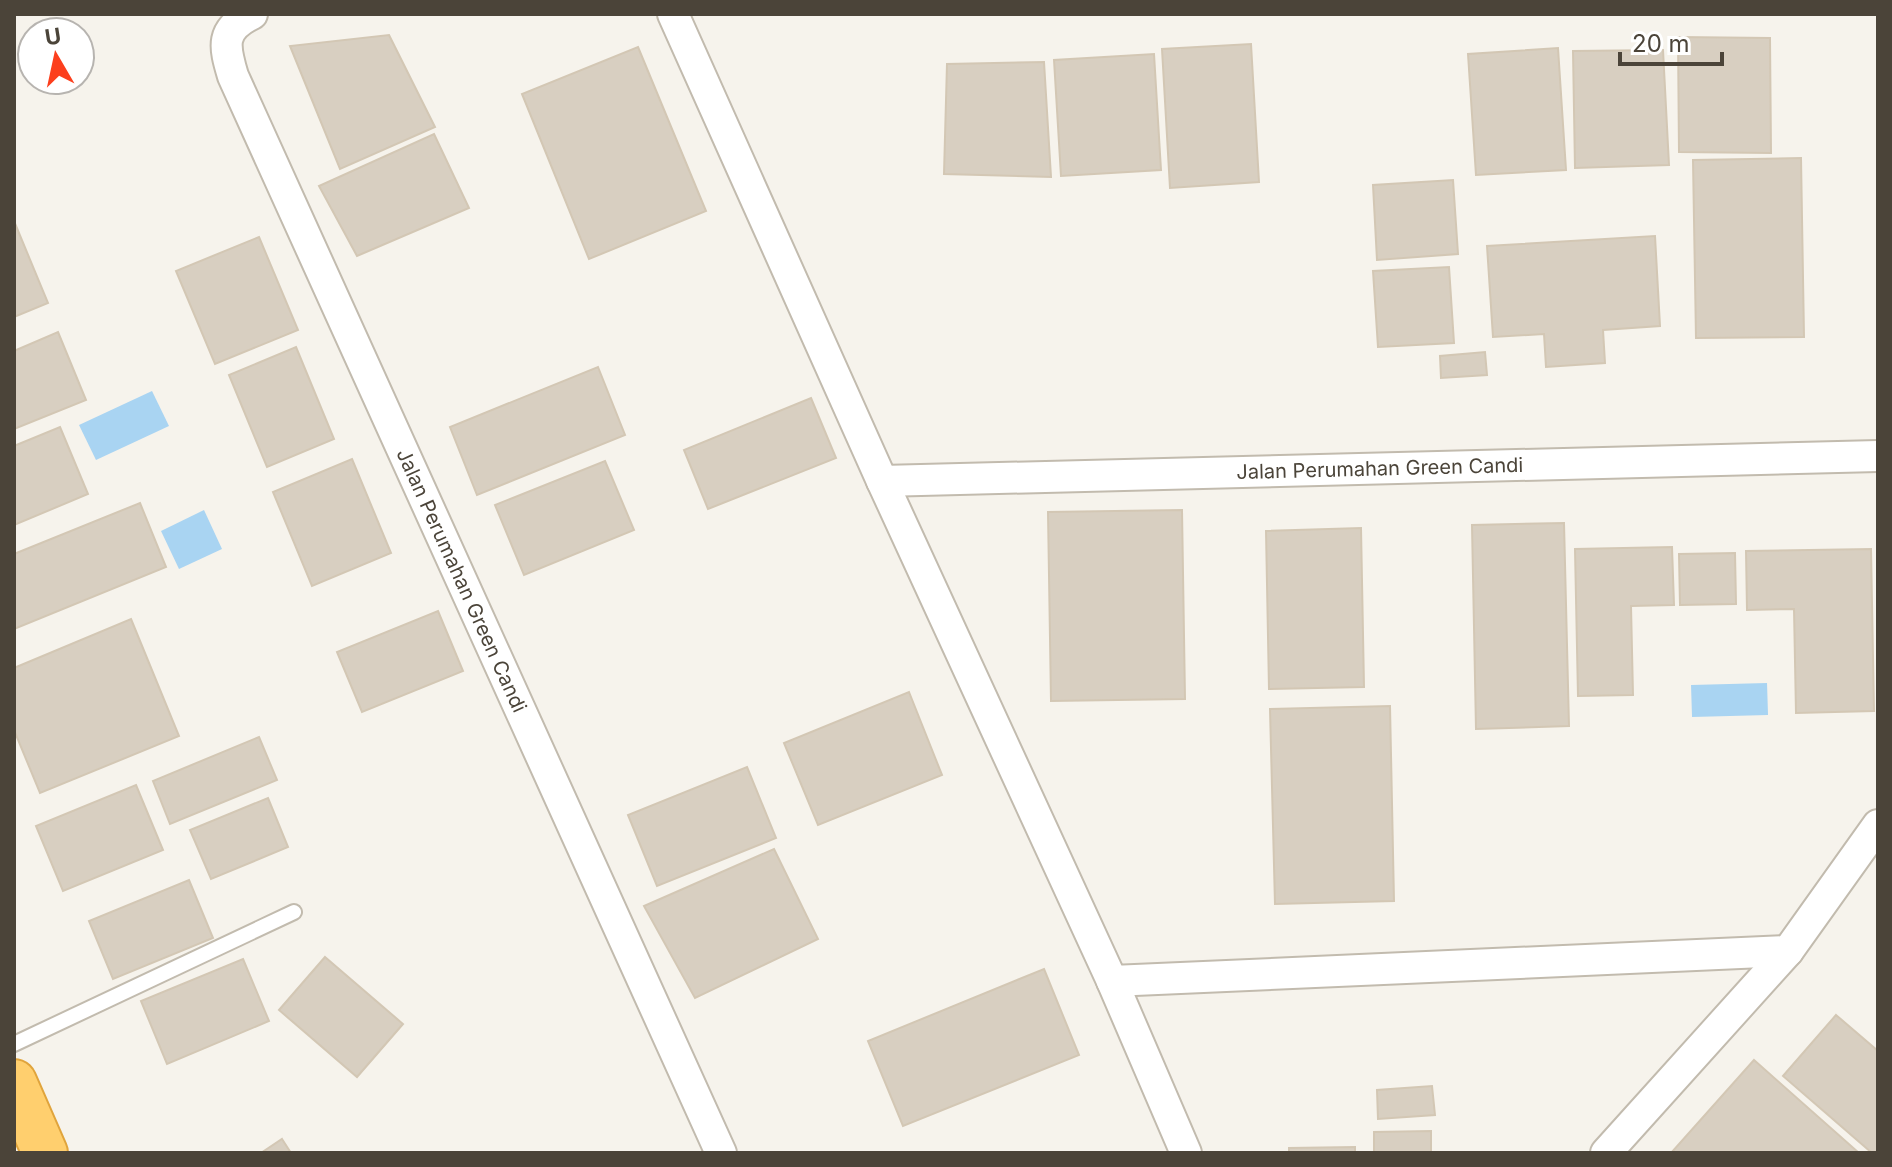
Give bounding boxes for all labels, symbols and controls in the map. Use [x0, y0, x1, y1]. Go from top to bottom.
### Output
north arrow [16, 16, 96, 96]
scale bar [1620, 16, 1722, 66]
text: U [43, 22, 63, 50]
text: 20 m [1632, 29, 1690, 58]
street label: Jalan Perumahan Green Candi [391, 445, 532, 716]
street label: Jalan Perumahan Green Candi [1236, 453, 1524, 484]

